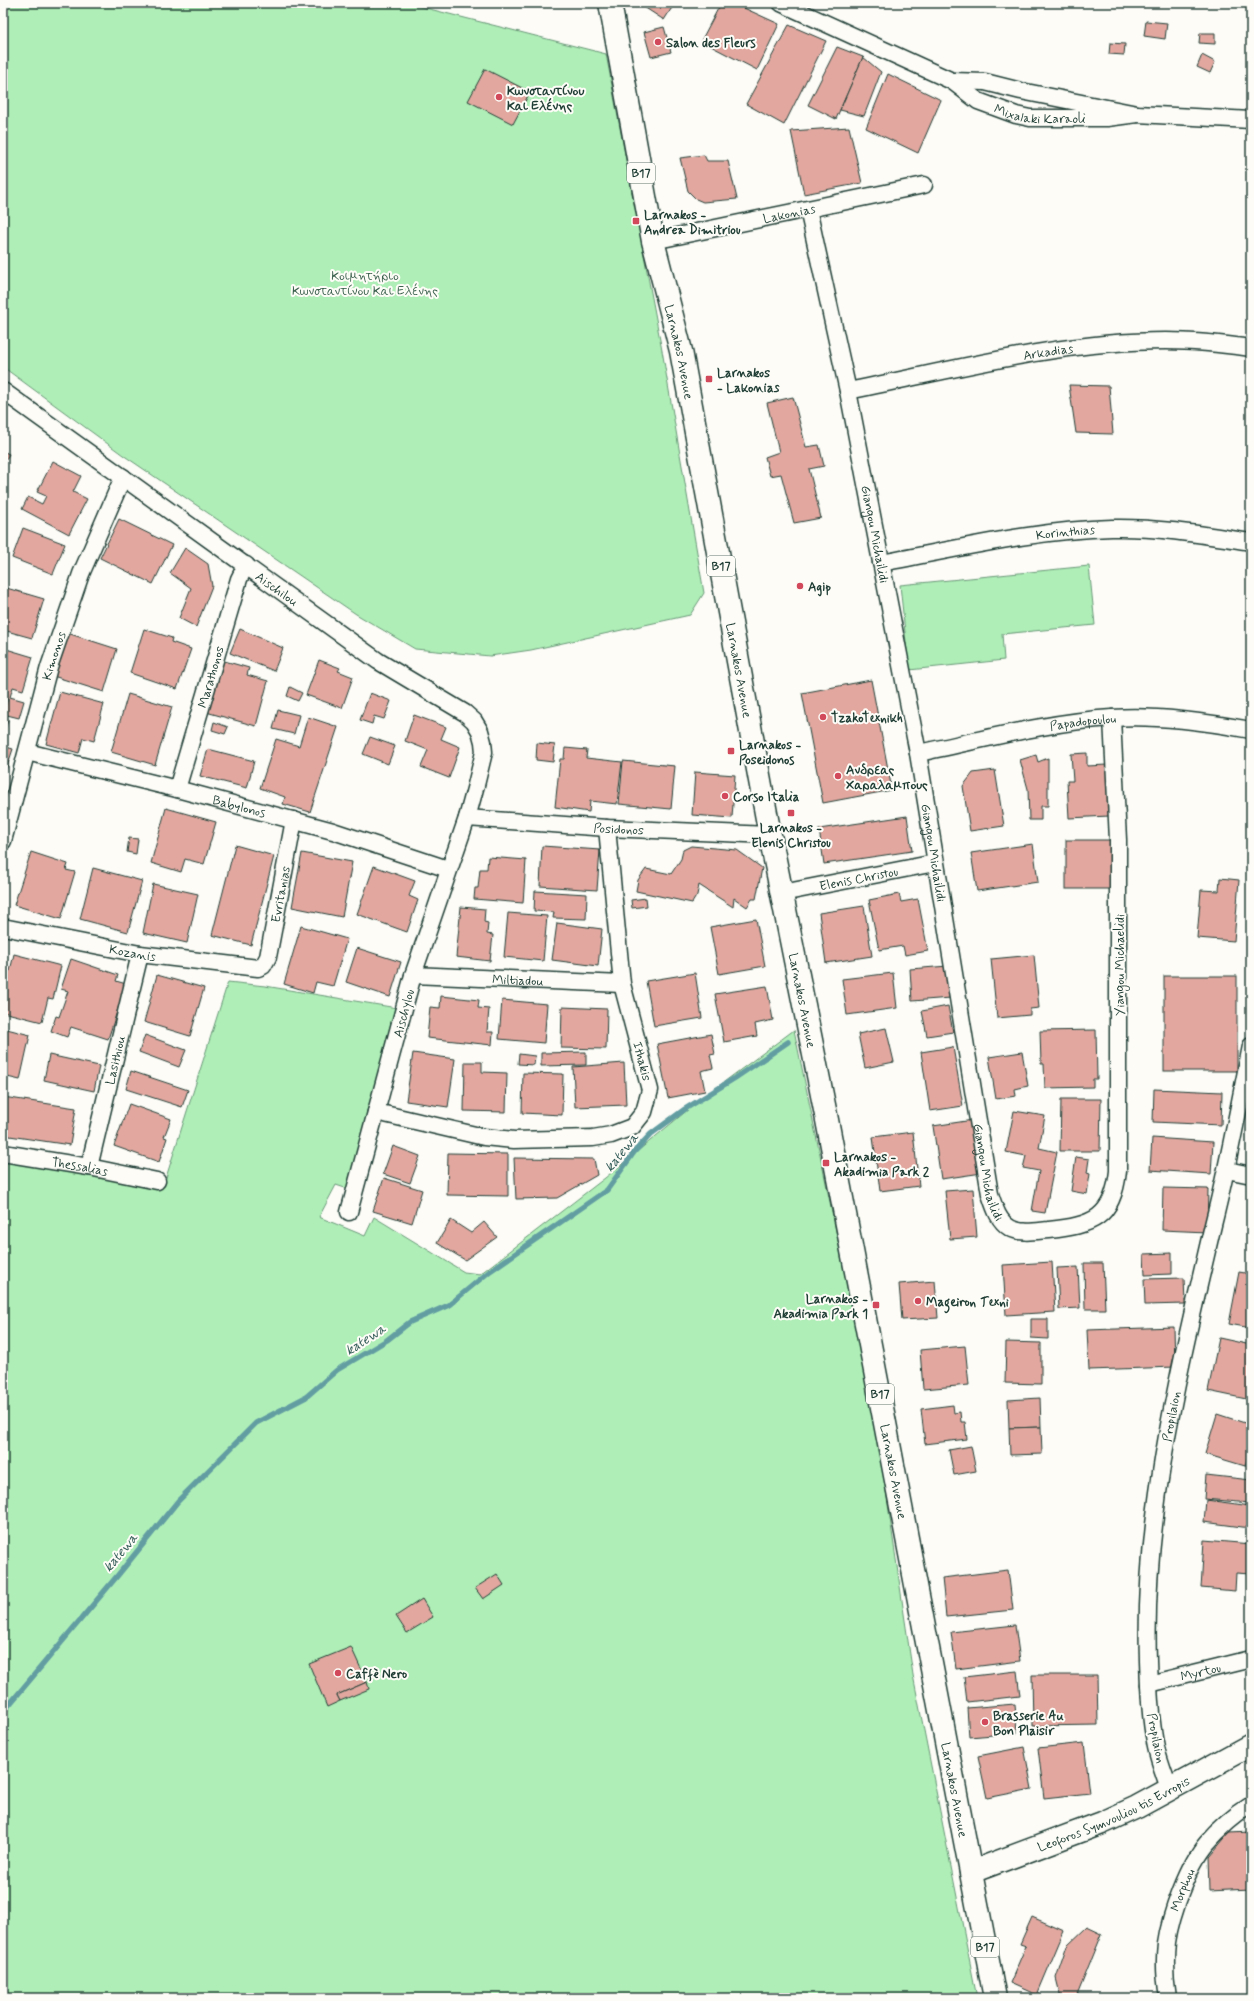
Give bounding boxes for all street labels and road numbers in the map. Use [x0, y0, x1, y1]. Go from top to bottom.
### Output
street label: Mixalaki Karaoli [992, 101, 1086, 128]
road number: B17 [627, 163, 655, 183]
street label: Lakonias [762, 201, 817, 228]
street label: Larnakos Avenue [660, 303, 697, 401]
street label: Arkadias [1022, 340, 1075, 365]
street label: Giangou Michailidi [856, 484, 892, 585]
street label: Korinthias [1035, 522, 1096, 545]
road number: B17 [707, 556, 735, 576]
street label: Aischilou [252, 569, 301, 611]
street label: Larnakos Avenue [721, 622, 755, 720]
street label: Kimonos [39, 629, 71, 682]
street label: Marathonos [194, 644, 229, 710]
street label: Papadopoulou [1049, 711, 1117, 735]
street label: Babylonos [211, 792, 267, 822]
street label: Giangou Michailidi [916, 802, 949, 903]
street label: Posidonos [593, 820, 644, 840]
street label: Elenis Christou [818, 863, 900, 895]
street label: Evritanias [268, 865, 295, 924]
street label: Yiangou Michaelidi [1112, 914, 1130, 1016]
street label: Kozanis [108, 941, 157, 966]
street label: Larnakos Avenue [784, 952, 819, 1050]
street label: Miltiadou [492, 971, 544, 991]
street label: Aischylou [390, 987, 419, 1039]
street label: Lasithiou [102, 1034, 130, 1087]
street label: Ithakis [628, 1040, 655, 1083]
street label: Giangou Michailidi [969, 1122, 1007, 1225]
street label: Thessalias [50, 1154, 110, 1181]
road number: B17 [866, 1384, 894, 1404]
street label: Propilaion [1159, 1390, 1185, 1443]
street label: Larnakos Avenue [875, 1423, 910, 1521]
street label: Myrtou [1179, 1660, 1223, 1686]
street label: Propilaion [1142, 1712, 1169, 1765]
street label: Larnakos Avenue [936, 1741, 971, 1839]
street label: Leoforos Symvouliou tis Evropis [1035, 1773, 1193, 1856]
street label: Morphou [1167, 1866, 1200, 1914]
road number: B17 [971, 1937, 999, 1957]

